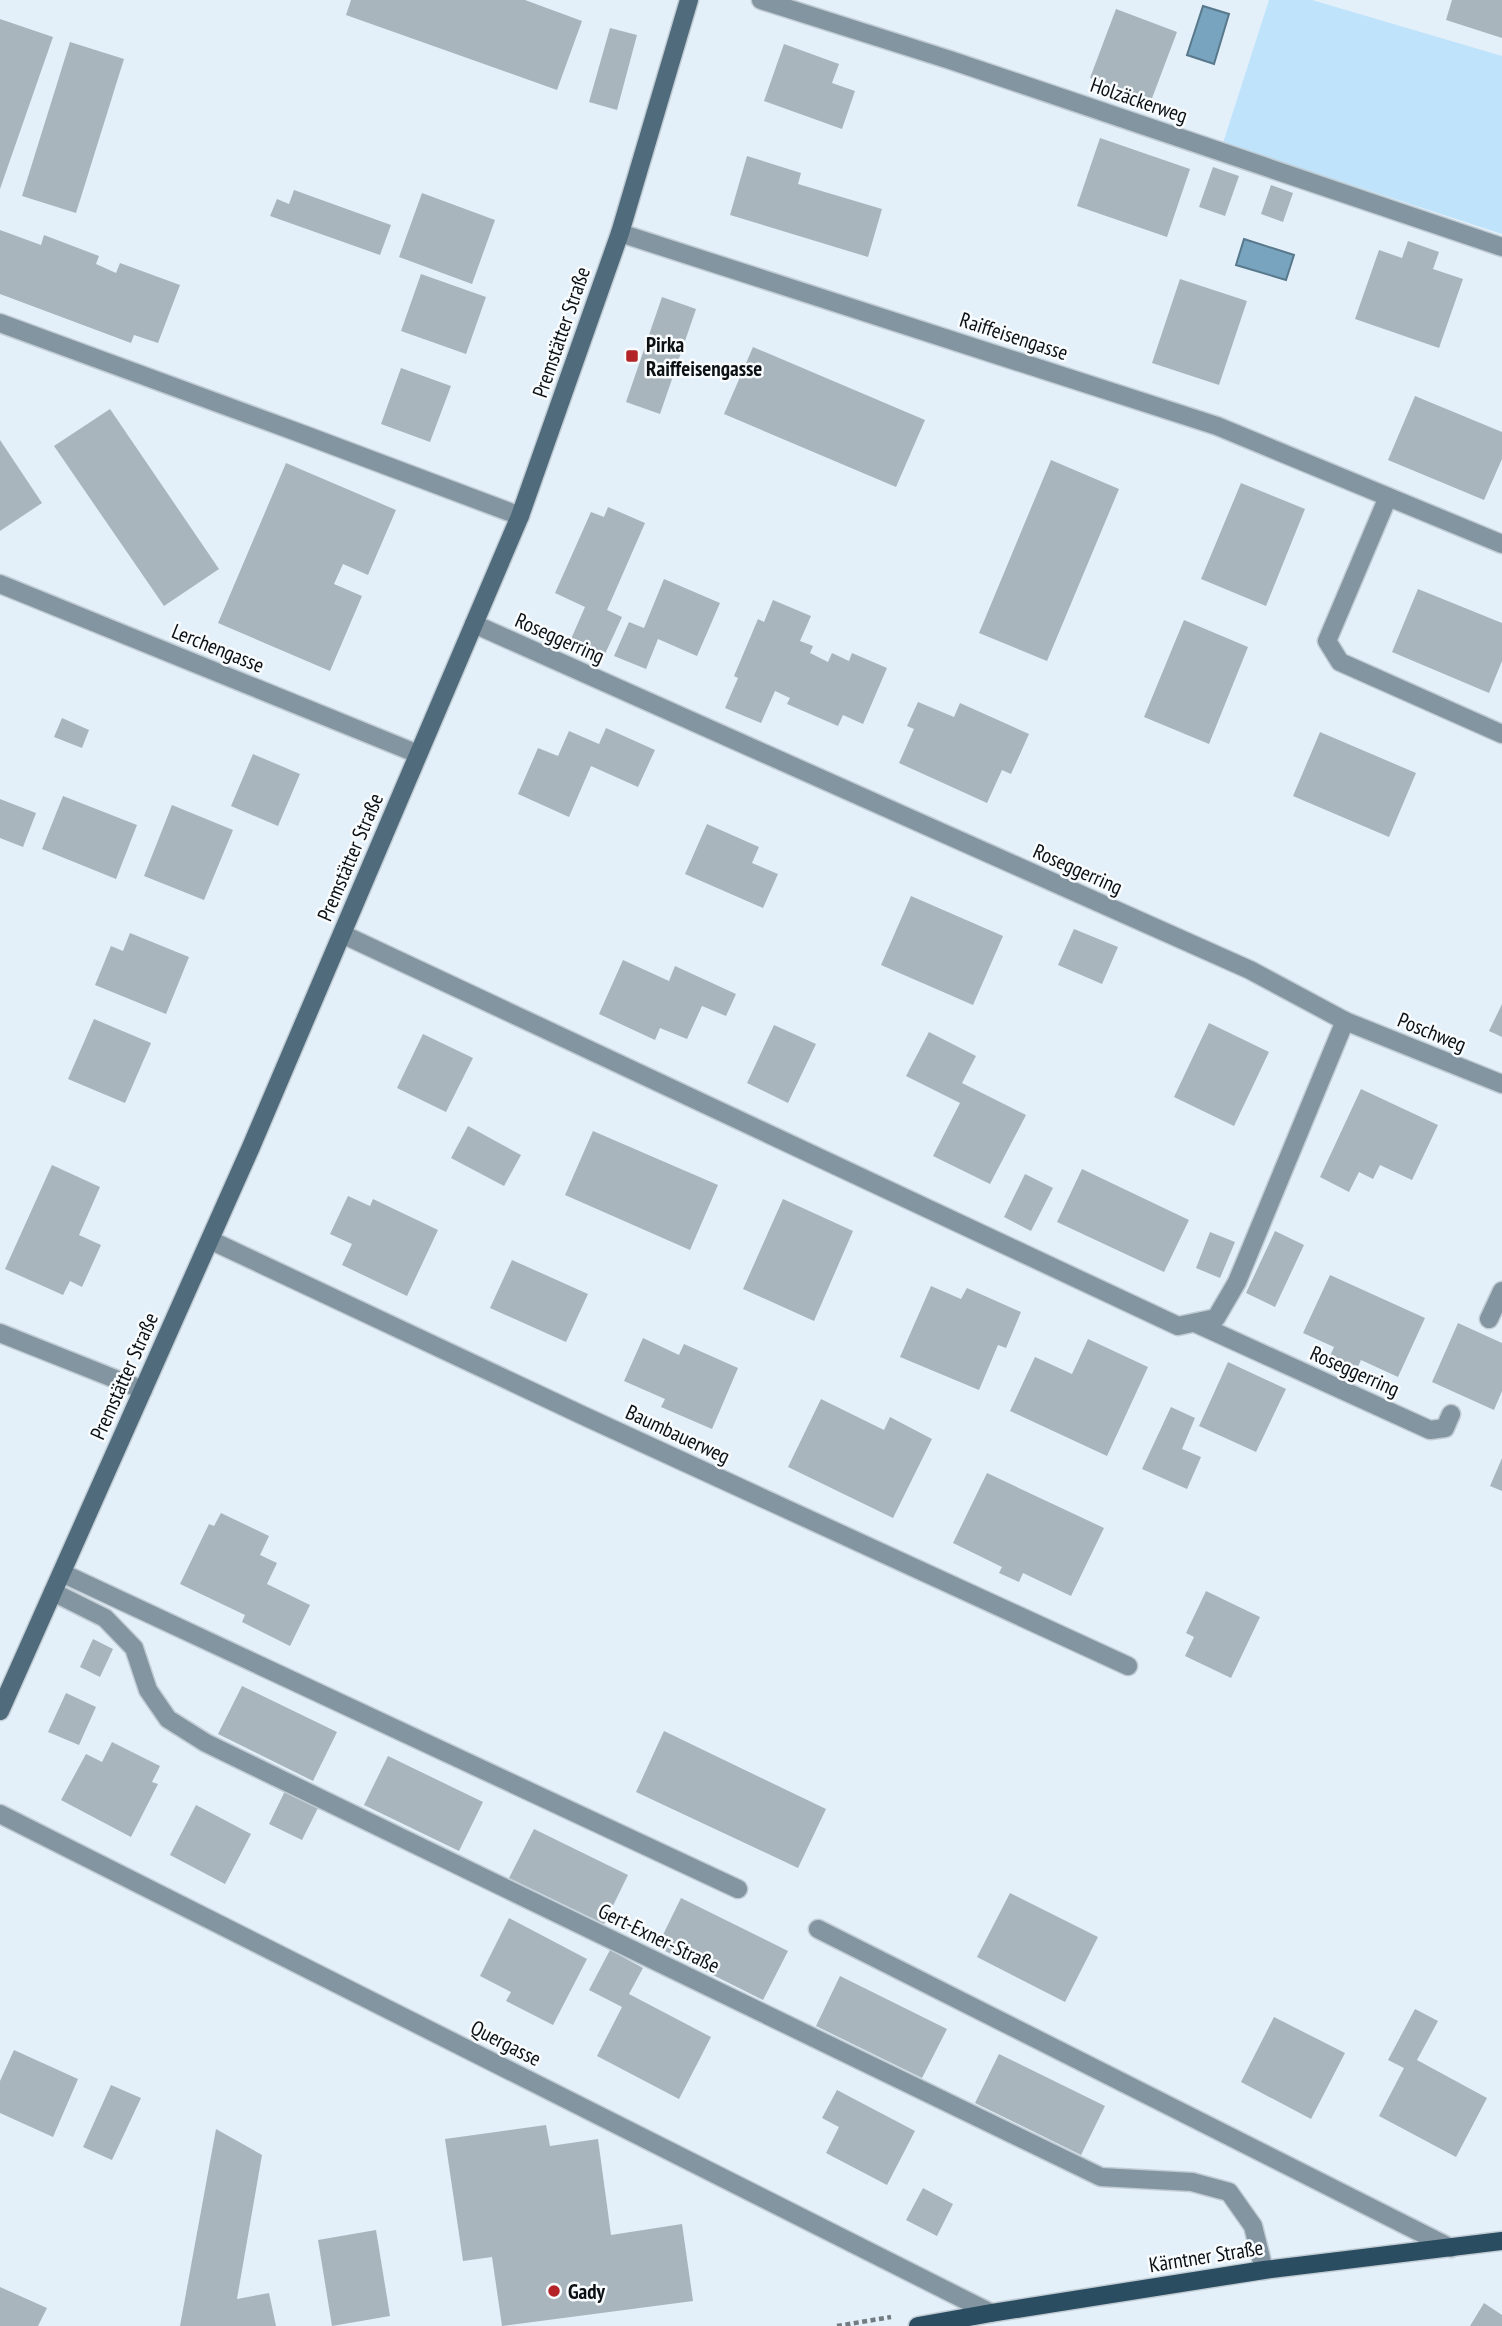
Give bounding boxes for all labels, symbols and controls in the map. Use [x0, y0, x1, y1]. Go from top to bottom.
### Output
street label: Holzäckerweg [1087, 71, 1191, 129]
street label: Premstätter Straße [526, 263, 596, 401]
street label: Raiffeisengasse [956, 306, 1072, 366]
place label: Pirka Raiffeisengasse [646, 331, 762, 382]
marker: Pirka Raiffeisengasse [624, 348, 640, 364]
street label: Roseggerring [511, 606, 609, 670]
street label: Lerchengasse [168, 617, 268, 679]
street label: Premstätter Straße [311, 789, 389, 925]
street label: Roseggerring [1029, 837, 1127, 901]
street label: Poschweg [1394, 1006, 1470, 1058]
street label: Premstätter Straße [84, 1308, 164, 1444]
street label: Roseggerring [1306, 1339, 1404, 1403]
street label: Baumbauerweg [622, 1398, 734, 1470]
street label: Gert-Exner-Straße [594, 1897, 724, 1979]
street label: Quergasse [466, 2014, 546, 2072]
street label: Kärntner Straße [1147, 2234, 1265, 2278]
place label: Gady [568, 2278, 606, 2305]
marker: Gady [546, 2283, 562, 2299]

